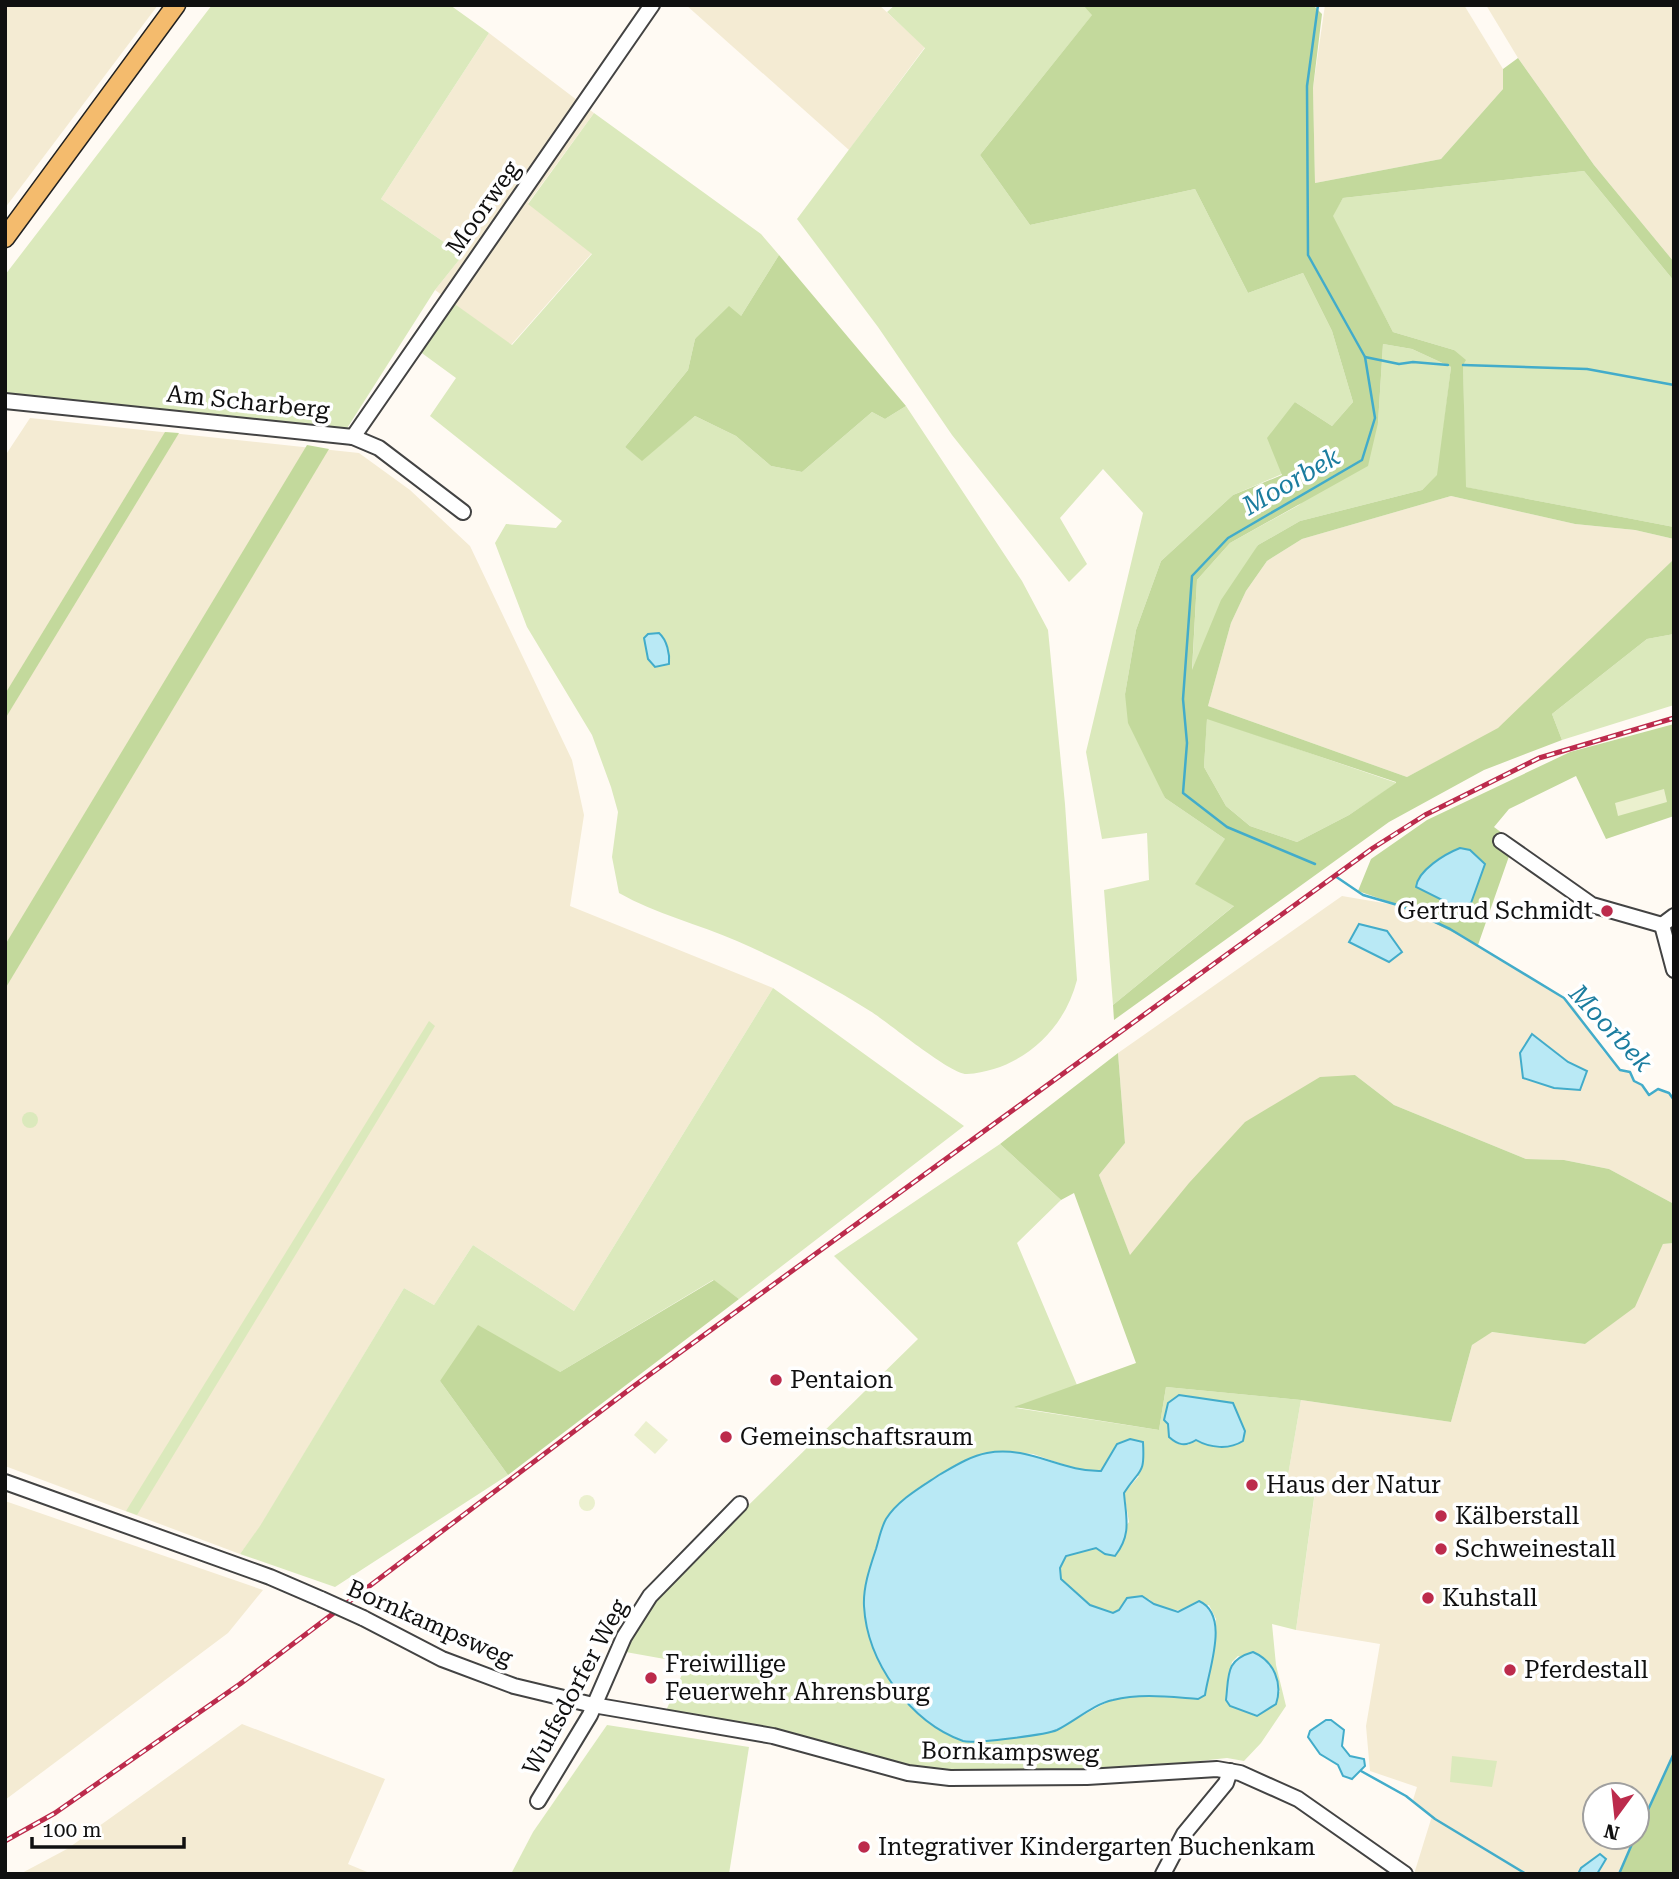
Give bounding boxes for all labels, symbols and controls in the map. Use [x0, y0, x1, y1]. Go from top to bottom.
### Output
street label: Moorweg [440, 155, 526, 260]
street label: Am Scharberg [165, 380, 331, 425]
water label: Moorbek [1236, 441, 1346, 521]
place label: Gertrud Schmidt [1397, 897, 1593, 925]
marker: Gertrud Schmidt [1599, 903, 1615, 919]
water label: Moorbek [1563, 978, 1659, 1078]
place label: Pentaion [790, 1366, 893, 1394]
marker: Pentaion [768, 1372, 784, 1388]
place label: Gemeinschaftsraum [740, 1423, 973, 1451]
marker: Gemeinschaftsraum [718, 1429, 734, 1445]
place label: Haus der Natur [1266, 1471, 1441, 1499]
marker: Haus der Natur [1244, 1477, 1260, 1493]
place label: Kälberstall [1455, 1502, 1579, 1530]
marker: Kälberstall [1433, 1508, 1449, 1524]
place label: Schweinestall [1455, 1535, 1616, 1563]
marker: Schweinestall [1433, 1541, 1449, 1557]
street label: Bornkampsweg [343, 1574, 517, 1672]
place label: Kuhstall [1442, 1584, 1537, 1612]
marker: Kuhstall [1420, 1590, 1436, 1606]
street label: Wulfsdorfer Weg [517, 1594, 633, 1780]
place label: Freiwillige Feuerwehr Ahrensburg [665, 1650, 930, 1706]
place label: Pferdestall [1524, 1656, 1648, 1684]
marker: Pferdestall [1502, 1662, 1518, 1678]
marker: Freiwillige Feuerwehr Ahrensburg [643, 1670, 659, 1686]
street label: Bornkampsweg [921, 1736, 1100, 1768]
north arrow [1581, 1781, 1651, 1851]
scale bar [32, 1806, 184, 1850]
text: 100 m [42, 1818, 102, 1842]
text: N [1601, 1819, 1622, 1845]
place label: Integrativer Kindergarten Buchenkam [878, 1833, 1315, 1861]
marker: Integrativer Kindergarten Buchenkam [856, 1839, 872, 1855]

